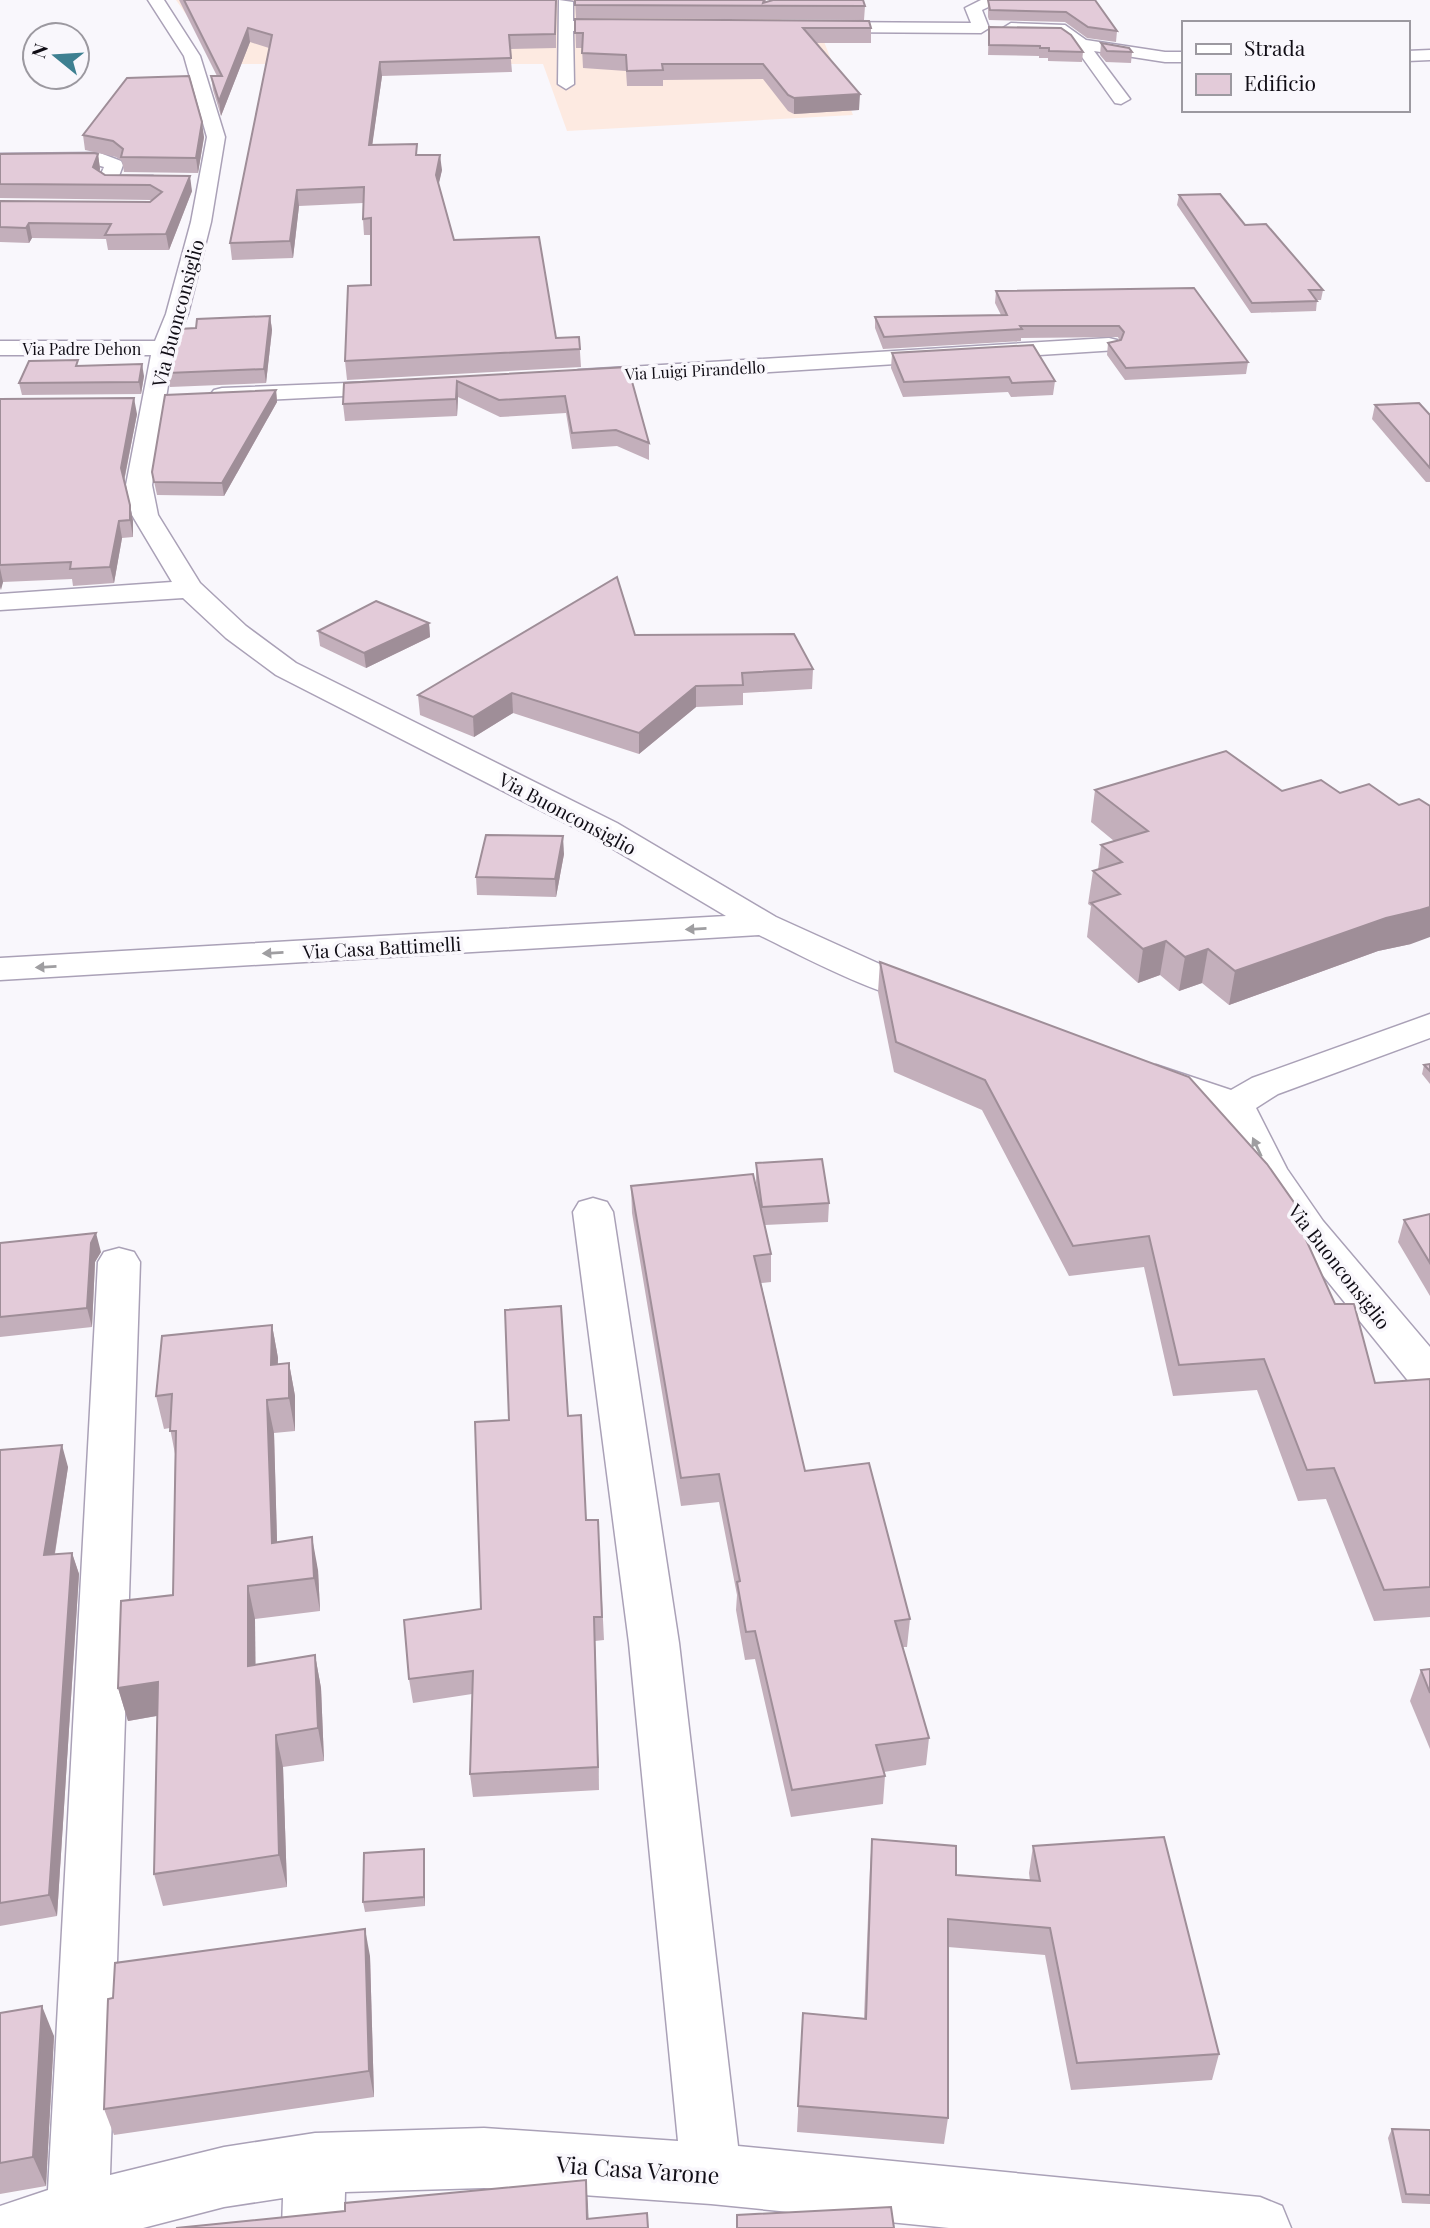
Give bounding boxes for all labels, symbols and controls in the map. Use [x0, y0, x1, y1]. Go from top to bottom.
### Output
north arrow [21, 21, 91, 91]
legend [1182, 21, 1409, 112]
text: Strada [1244, 33, 1306, 61]
text: N [24, 40, 53, 61]
text: Edificio [1244, 68, 1316, 96]
street label: Via Buonconsiglio [144, 236, 209, 391]
street label: Via Padre Dehon [22, 338, 142, 359]
street label: Via Luigi Pirandello [623, 356, 766, 384]
street label: Via Buonconsiglio [494, 765, 641, 860]
one-way arrow [685, 924, 707, 935]
street label: Via Casa Battimelli [301, 930, 462, 964]
one-way arrow [262, 948, 284, 959]
one-way arrow [35, 961, 57, 972]
one-way arrow [1251, 1137, 1263, 1157]
street label: Via Buonconsiglio [1282, 1197, 1397, 1334]
street label: Via Casa Varone [554, 2148, 721, 2190]

